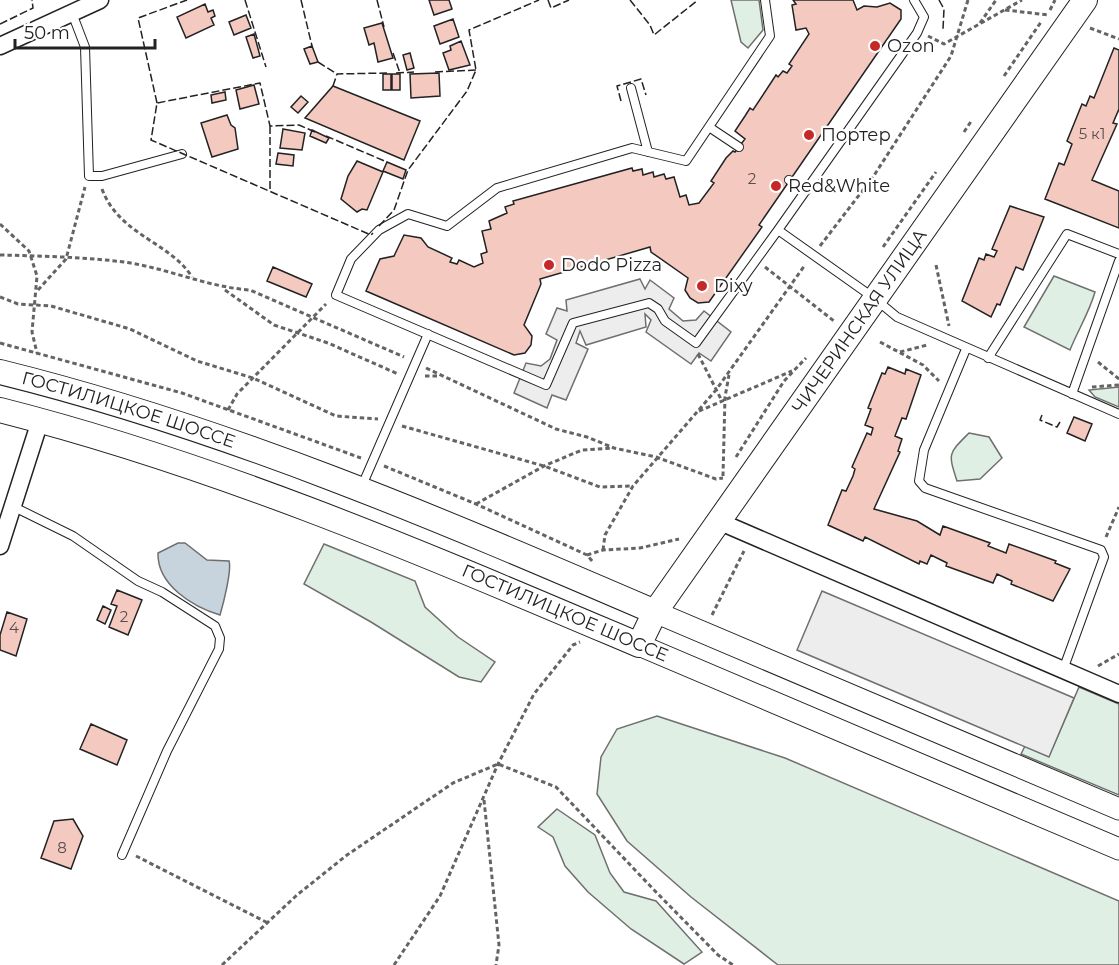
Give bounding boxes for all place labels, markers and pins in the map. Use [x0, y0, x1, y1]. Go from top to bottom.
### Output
place label: Ozon [887, 35, 935, 57]
marker: Ozon [868, 39, 882, 53]
place label: Портер [821, 124, 891, 146]
marker: Портер [802, 128, 816, 142]
place label: Red&White [788, 175, 890, 197]
marker: Red&White [769, 179, 783, 193]
place label: Dodo Pizza [561, 254, 662, 276]
marker: Dodo Pizza [542, 258, 556, 272]
place label: Dixy [714, 275, 753, 297]
marker: Dixy [695, 279, 709, 293]

